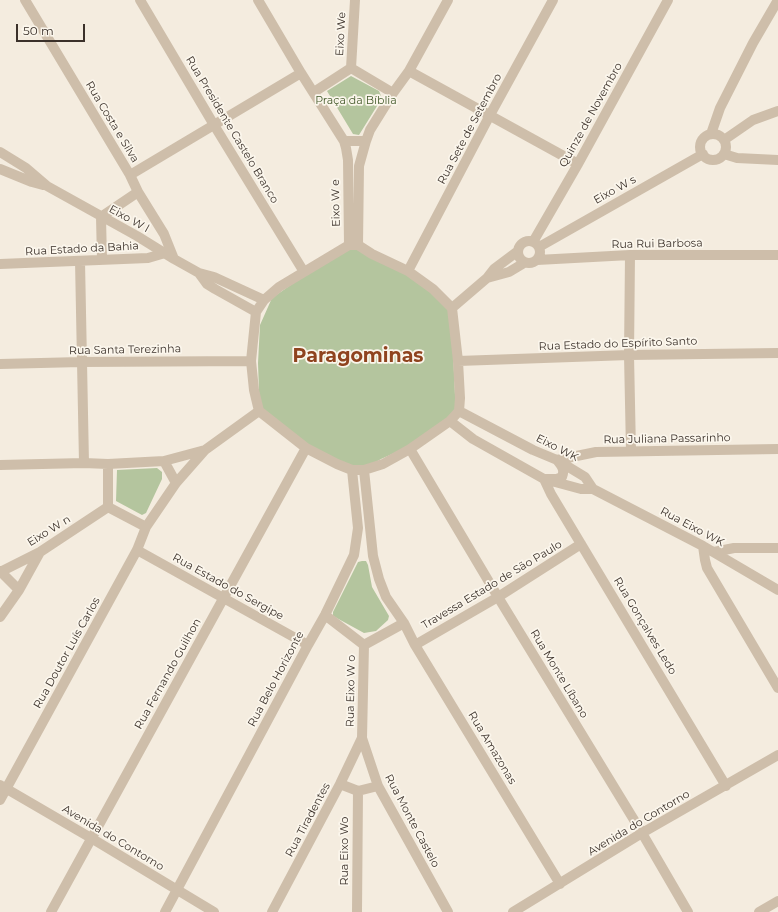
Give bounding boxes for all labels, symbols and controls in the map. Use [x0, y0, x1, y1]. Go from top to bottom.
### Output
street label: Eixo We [333, 12, 349, 56]
scale bar [18, 16, 87, 42]
text: 50 m [23, 23, 54, 38]
street label: Rua Presidente Castelo Branco [183, 54, 281, 206]
street label: Quinze de Novembro [557, 60, 625, 170]
street label: Rua Sete de Setembro [435, 71, 505, 187]
street label: Rua Costa e Silva [82, 79, 142, 165]
park label: Praça da Bíblia [315, 94, 397, 108]
street label: Eixo W s [592, 173, 638, 207]
street label: Eixo W e [329, 179, 343, 227]
street label: Eixo W l [107, 203, 151, 235]
street label: Rua Rui Barbosa [611, 237, 703, 251]
street label: Rua Estado da Bahia [25, 239, 139, 259]
street label: Rua Estado do Espírito Santo [538, 335, 698, 353]
street label: Rua Santa Terezinha [69, 342, 181, 358]
district label: Paragominas [293, 345, 423, 367]
street label: Rua Juliana Passarinho [603, 431, 731, 447]
street label: Eixo WK [534, 432, 580, 464]
street label: Rua Eixo WK [658, 505, 726, 549]
street label: Eixo W n [25, 513, 73, 549]
street label: Travessa Estado de São Paulo [420, 538, 564, 632]
street label: Rua Estado do Sergipe [170, 551, 286, 623]
street label: Rua Gonçalves Ledo [611, 575, 679, 677]
street label: Rua Doutor Luís Carlos [31, 595, 103, 711]
street label: Rua Fernando Guilhon [132, 616, 204, 732]
street label: Rua Monte Líbano [527, 627, 591, 721]
street label: Rua Belo Horizonte [245, 629, 307, 729]
street label: Rua Eixo W o [344, 655, 358, 727]
street label: Rua Amazonas [465, 709, 519, 787]
street label: Rua Monte Castelo [382, 772, 442, 870]
street label: Rua Tiradentes [283, 781, 333, 859]
street label: Avenida do Contorno [586, 787, 692, 859]
street label: Avenida do Contorno [60, 802, 166, 874]
street label: Rua Eixo Wo [338, 816, 352, 886]

